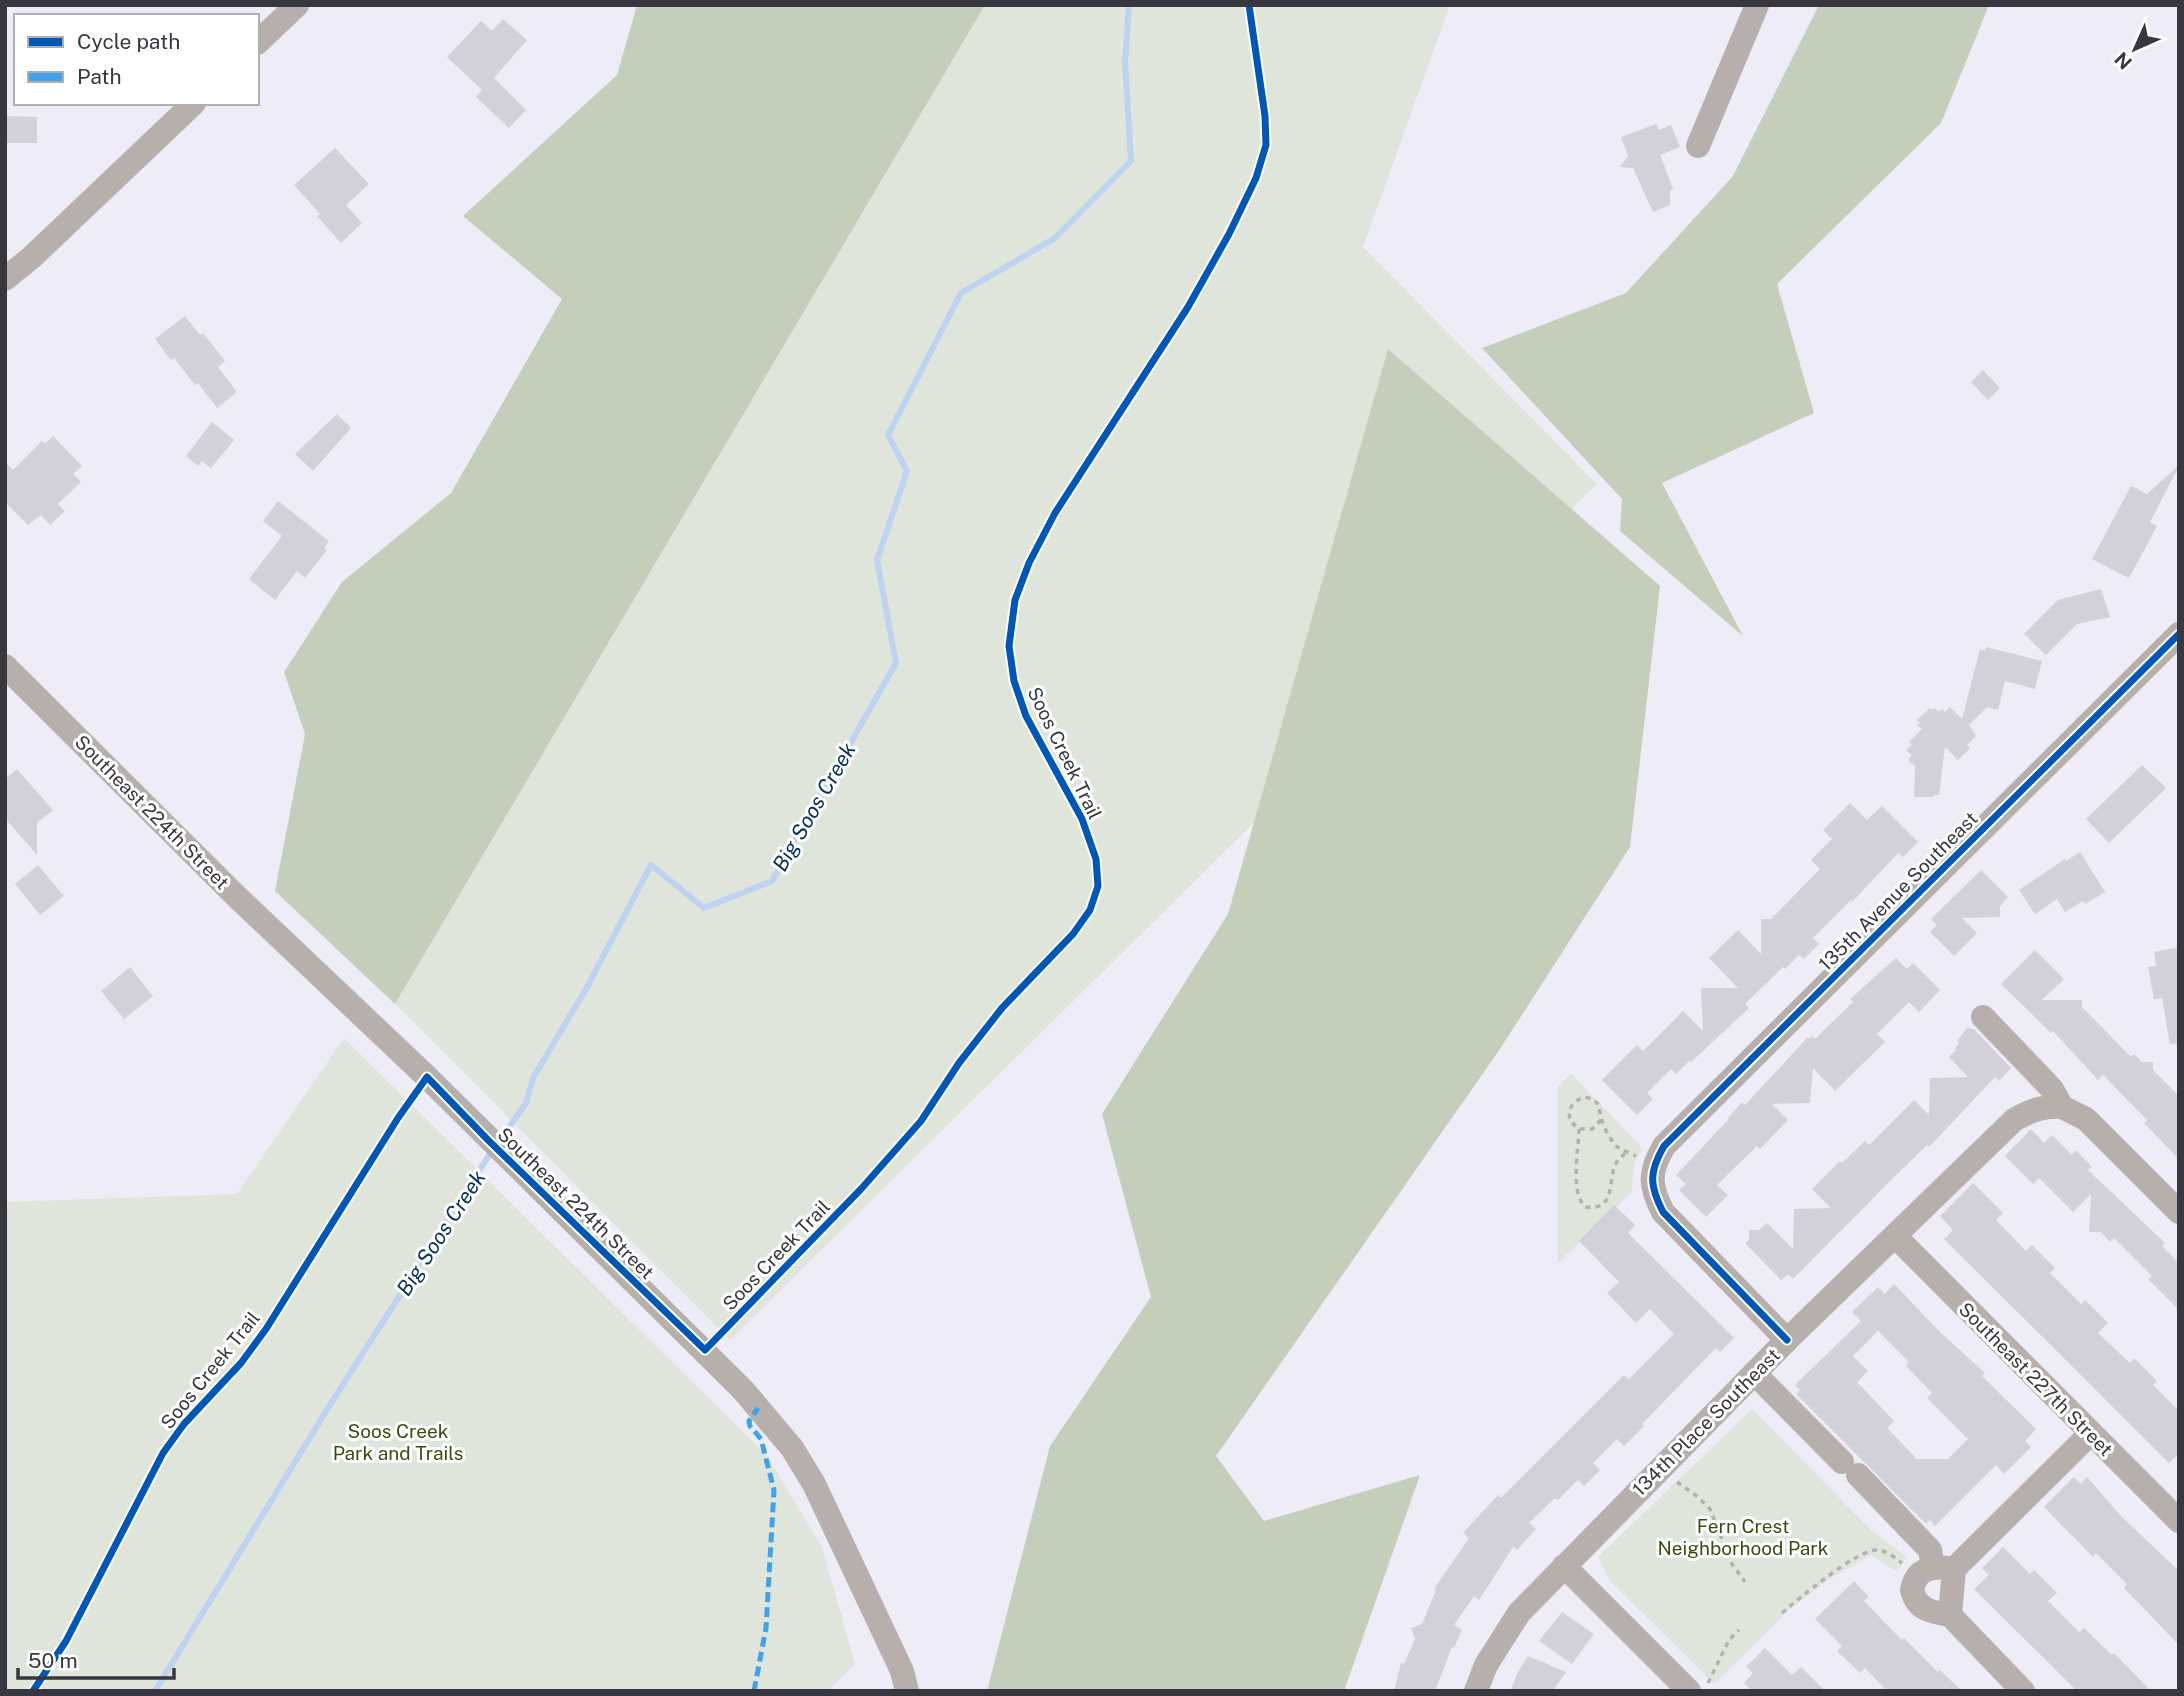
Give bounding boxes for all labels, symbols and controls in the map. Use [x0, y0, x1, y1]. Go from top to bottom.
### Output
legend [14, 14, 259, 105]
north arrow [2100, 14, 2170, 84]
text: Cycle path [77, 29, 180, 54]
text: N [2110, 48, 2136, 74]
text: Path [77, 64, 122, 89]
street label: Soos Creek Trail [1023, 683, 1107, 823]
street label: Southeast 224th Street [71, 731, 233, 893]
water label: Big Soos Creek [767, 738, 861, 876]
street label: 135th Avenue Southeast [1814, 807, 1982, 975]
street label: Southeast 224th Street [493, 1123, 659, 1283]
water label: Big Soos Creek [391, 1165, 491, 1300]
street label: Soos Creek Trail [718, 1195, 834, 1315]
street label: Southeast 227th Street [1955, 1298, 2117, 1460]
street label: Soos Creek Trail [156, 1307, 264, 1433]
street label: 134th Place Southeast [1628, 1344, 1784, 1500]
park label: Soos Creek Park and Trails [333, 1420, 463, 1464]
park label: Fern Crest Neighborhood Park [1658, 1515, 1829, 1559]
scale bar [18, 1636, 173, 1680]
text: 50 m [28, 1648, 78, 1673]

